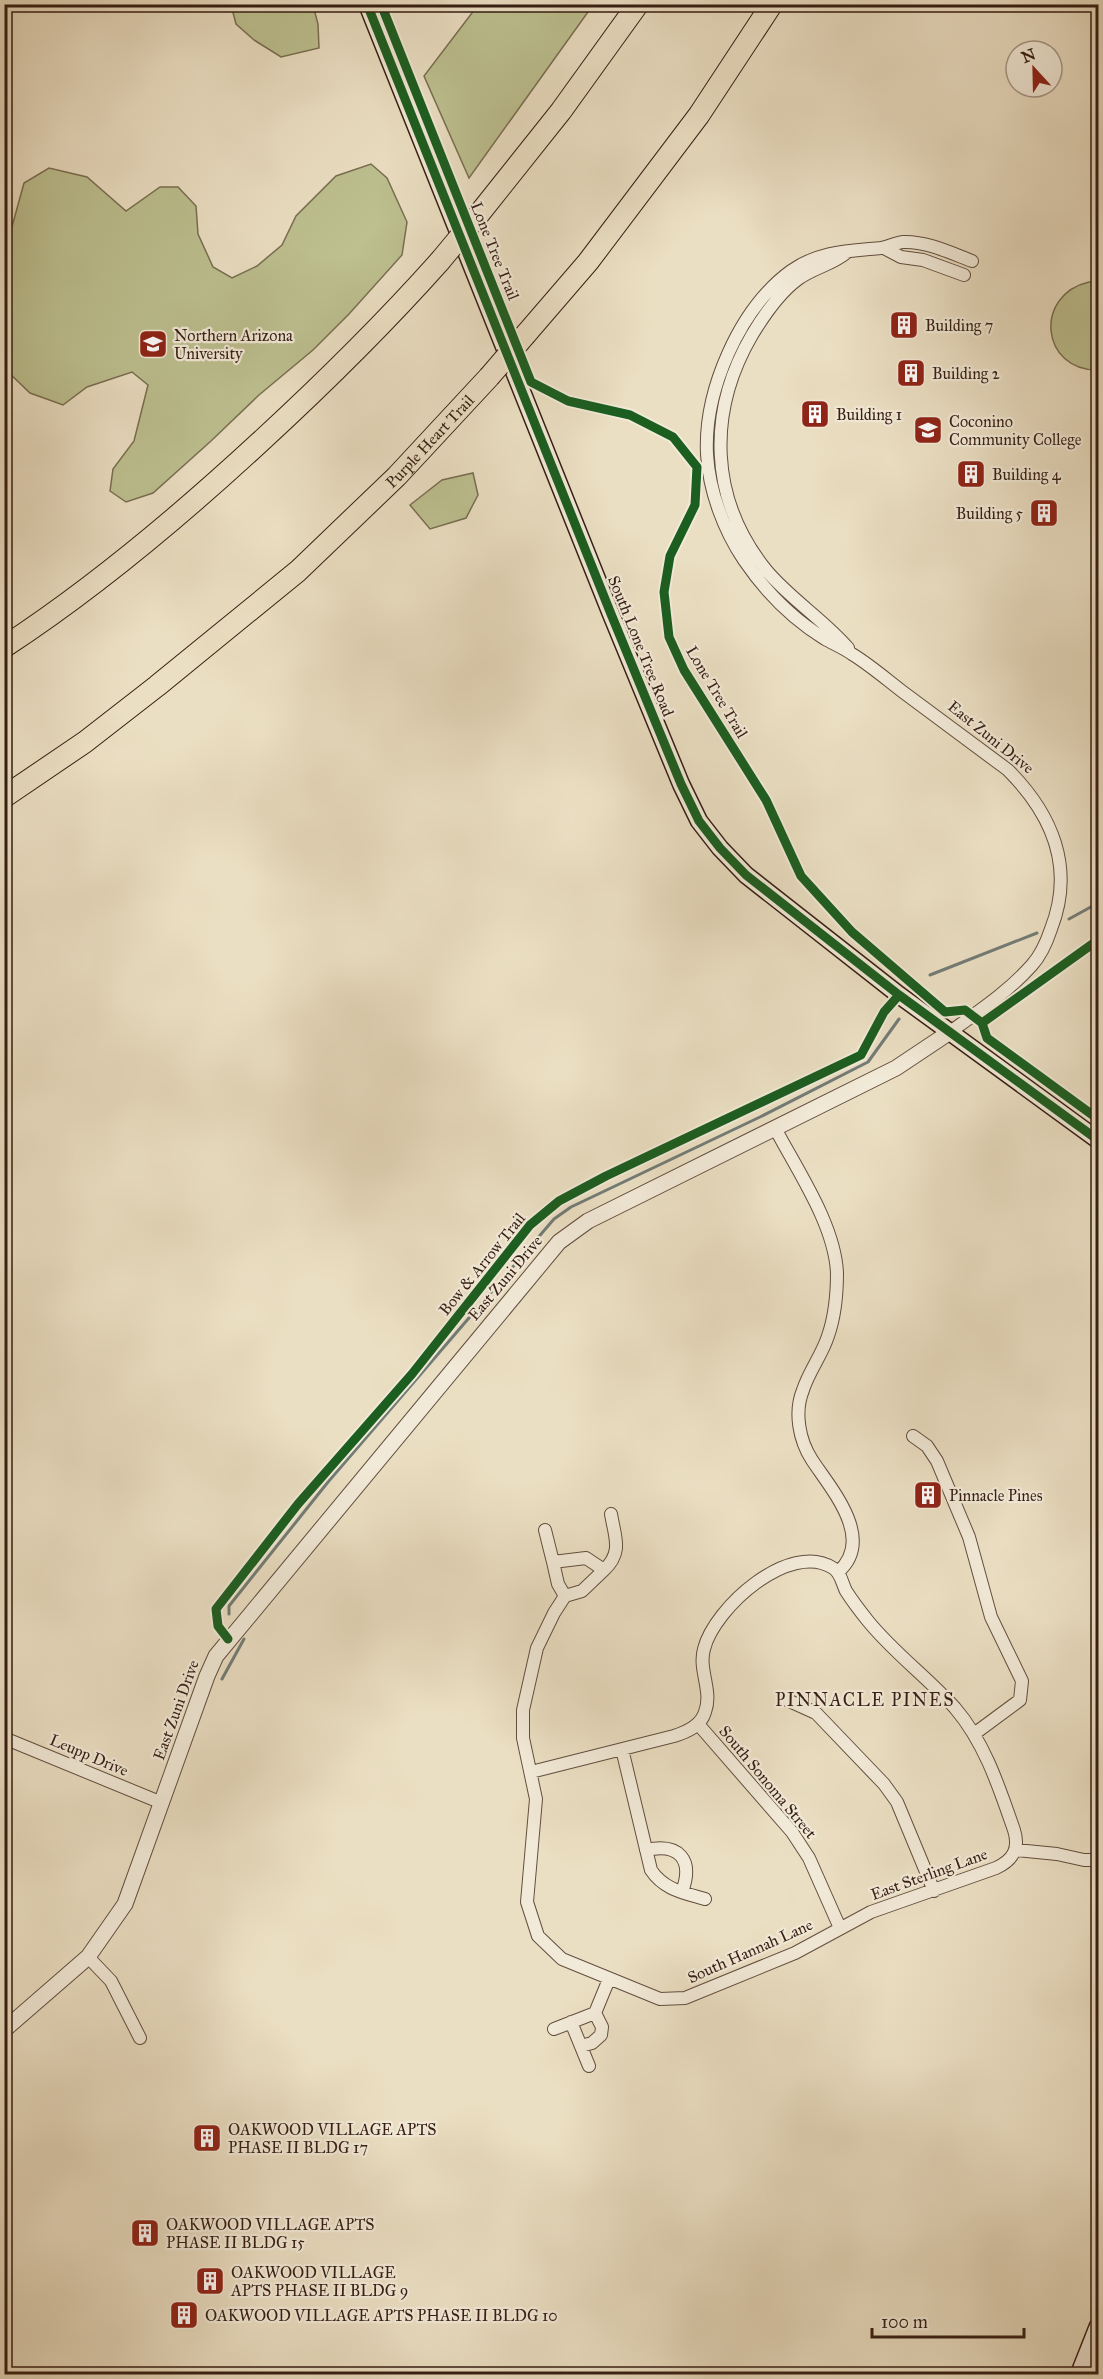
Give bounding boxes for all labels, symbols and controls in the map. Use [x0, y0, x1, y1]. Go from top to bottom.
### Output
north arrow [1004, 39, 1064, 99]
text: N [1019, 44, 1039, 67]
street label: Lone Tree Trail [467, 199, 524, 303]
building icon: Building 7 [888, 309, 920, 341]
place label: Building 7 [925, 316, 993, 336]
place label: Northern Arizona University [174, 326, 293, 363]
school or university icon: Northern Arizona University [137, 328, 169, 360]
building icon: Building 2 [895, 357, 927, 389]
place label: Building 2 [932, 364, 1000, 384]
street label: Purple Heart Trail [381, 390, 478, 491]
building icon: Building 1 [799, 398, 831, 430]
place label: Building 1 [836, 405, 902, 425]
place label: Coconino Community College [949, 412, 1082, 450]
school or university icon: Coconino Community College [912, 414, 944, 446]
building icon: Building 4 [955, 458, 987, 490]
place label: Building 4 [992, 465, 1062, 485]
building icon: Building 5 [1028, 497, 1060, 529]
place label: Building 5 [956, 504, 1024, 524]
street label: South Lone Tree Road [604, 573, 678, 719]
street label: Lone Tree Trail [682, 643, 752, 742]
street label: East Zuni Drive [944, 697, 1038, 778]
street label: Bow & Arrow Trail [435, 1208, 530, 1319]
street label: East Zuni Drive [464, 1231, 546, 1324]
building icon: Pinnacle Pines [912, 1479, 944, 1511]
place label: Pinnacle Pines [949, 1486, 1043, 1505]
street label: East Zuni Drive [149, 1657, 203, 1763]
district label: PINNACLE PINES [775, 1689, 955, 1711]
street label: South Sonoma Street [715, 1722, 821, 1843]
street label: Leupp Drive [47, 1730, 131, 1780]
street label: East Sterling Lane [868, 1844, 991, 1905]
street label: South Hannah Lane [685, 1915, 816, 1987]
place label: OAKWOOD VILLAGE APTS PHASE II BLDG 17 [228, 2120, 437, 2157]
building icon: OAKWOOD VILLAGE APTS PHASE II BLDG 17 [191, 2122, 223, 2154]
place label: OAKWOOD VILLAGE APTS PHASE II BLDG 15 [166, 2215, 375, 2252]
building icon: OAKWOOD VILLAGE APTS PHASE II BLDG 15 [129, 2217, 161, 2249]
place label: OAKWOOD VILLAGE APTS PHASE II BLDG 9 [230, 2263, 408, 2300]
building icon: OAKWOOD VILLAGE APTS PHASE II BLDG 9 [194, 2265, 226, 2297]
building icon: OAKWOOD VILLAGE APTS PHASE II BLDG 10 [168, 2299, 200, 2331]
scale bar [872, 2301, 1024, 2339]
place label: OAKWOOD VILLAGE APTS PHASE II BLDG 10 [205, 2306, 558, 2325]
text: 100 m [881, 2311, 928, 2333]

